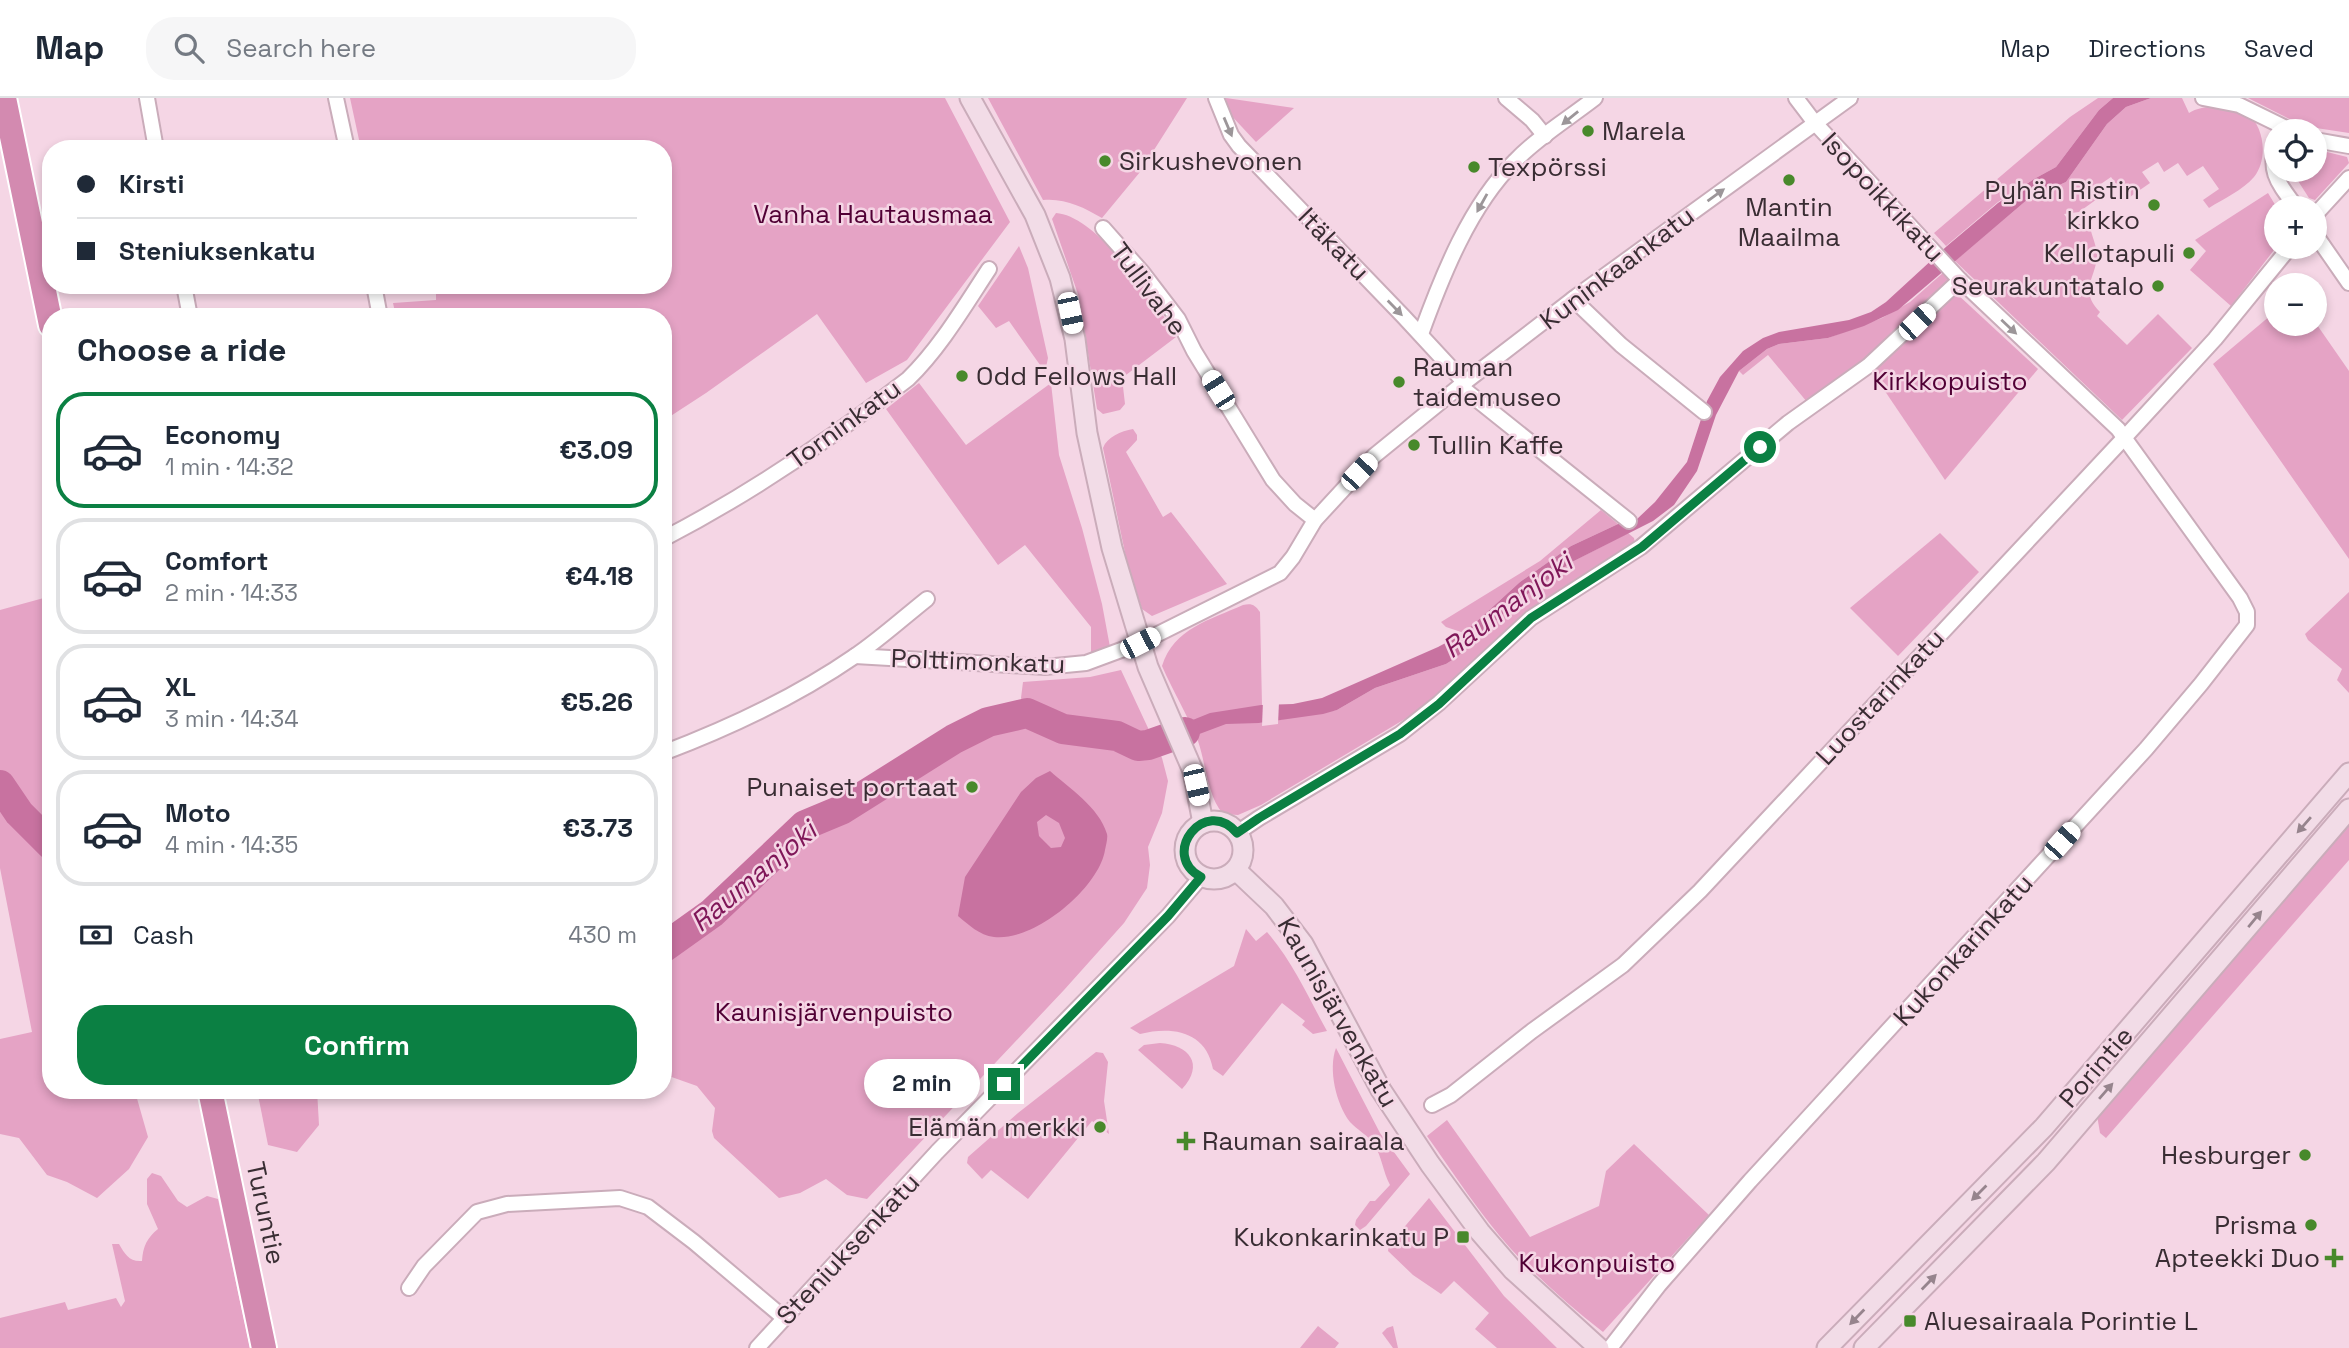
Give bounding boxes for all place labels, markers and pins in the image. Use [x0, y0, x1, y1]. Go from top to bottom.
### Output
place label: Marela [1602, 114, 1686, 148]
marker: Marela [1580, 123, 1596, 139]
place label: Sirkushevonen [1119, 144, 1302, 178]
place label: Texpörssi [1488, 150, 1607, 184]
marker: Sirkushevonen [1097, 153, 1113, 169]
marker: Texpörssi [1466, 159, 1482, 175]
marker: Mantin Maailma [1781, 172, 1797, 188]
place label: Pyhän Ristin kirkko [1985, 173, 2140, 237]
place label: Mantin Maailma [1738, 190, 1840, 254]
marker: Pyhän Ristin kirkko [2146, 197, 2162, 213]
place label: Kellotapuli [2044, 236, 2175, 270]
marker: Kellotapuli [2181, 245, 2197, 261]
place label: Seurakuntatalo [1952, 269, 2144, 303]
marker: Seurakuntatalo [2150, 278, 2166, 294]
place label: Rauman taidemuseo [1413, 350, 1562, 414]
place label: Odd Fellows Hall [976, 359, 1177, 393]
marker: Odd Fellows Hall [954, 368, 970, 384]
marker: Rauman taidemuseo [1391, 374, 1407, 390]
place label: Tullin Kaffe [1428, 428, 1564, 462]
marker: Tullin Kaffe [1406, 437, 1422, 453]
place label: Punaiset portaat [746, 770, 958, 804]
marker: Punaiset portaat [964, 779, 980, 795]
place label: Elämän merkki [908, 1110, 1086, 1144]
marker: Elämän merkki [1092, 1119, 1108, 1135]
place label: Rauman sairaala [1202, 1124, 1404, 1158]
marker: Rauman sairaala [1176, 1131, 1196, 1151]
place label: Hesburger [2161, 1138, 2291, 1172]
marker: Hesburger [2297, 1147, 2313, 1163]
place label: Prisma [2214, 1208, 2297, 1242]
marker: Prisma [2303, 1217, 2319, 1233]
place label: Kukonkarinkatu P [1233, 1220, 1449, 1254]
marker: Kukonkarinkatu P [1455, 1229, 1471, 1245]
place label: Apteekki Duo [2155, 1241, 2320, 1275]
marker: Apteekki Duo [2326, 1250, 2342, 1266]
place label: Aluesairaala Porintie L [1924, 1304, 2198, 1338]
marker: Aluesairaala Porintie L [1902, 1313, 1918, 1329]

